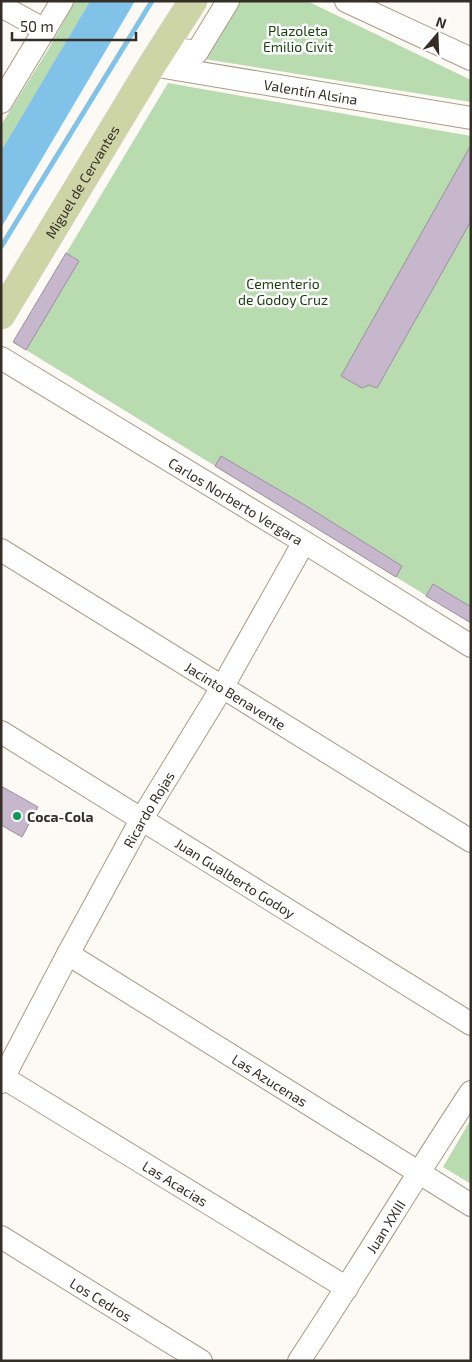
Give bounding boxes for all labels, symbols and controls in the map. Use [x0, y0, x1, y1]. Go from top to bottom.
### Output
scale bar [12, 10, 136, 42]
north arrow [412, 10, 462, 60]
text: N [434, 13, 449, 32]
text: 50 m [20, 17, 54, 35]
park label: Plazoleta Emilio Civit [263, 22, 333, 55]
street label: Valentín Alsina [263, 75, 359, 108]
street label: Miguel de Cervantes [41, 122, 122, 241]
park label: Cementerio de Godoy Cruz [238, 275, 328, 308]
street label: Carlos Norberto Vergara [166, 453, 306, 548]
street label: Jacinto Benavente [182, 658, 289, 733]
street label: Ricardo Rojas [119, 768, 177, 851]
place label: Coca-Cola [27, 808, 93, 825]
marker: Coca-Cola [11, 810, 23, 822]
street label: Juan Gualberto Godoy [172, 834, 299, 922]
street label: Las Azucenas [229, 1050, 311, 1110]
street label: Las Acacias [140, 1157, 211, 1209]
street label: Juan XXIII [362, 1196, 408, 1256]
street label: Los Cedros [67, 1274, 135, 1325]

